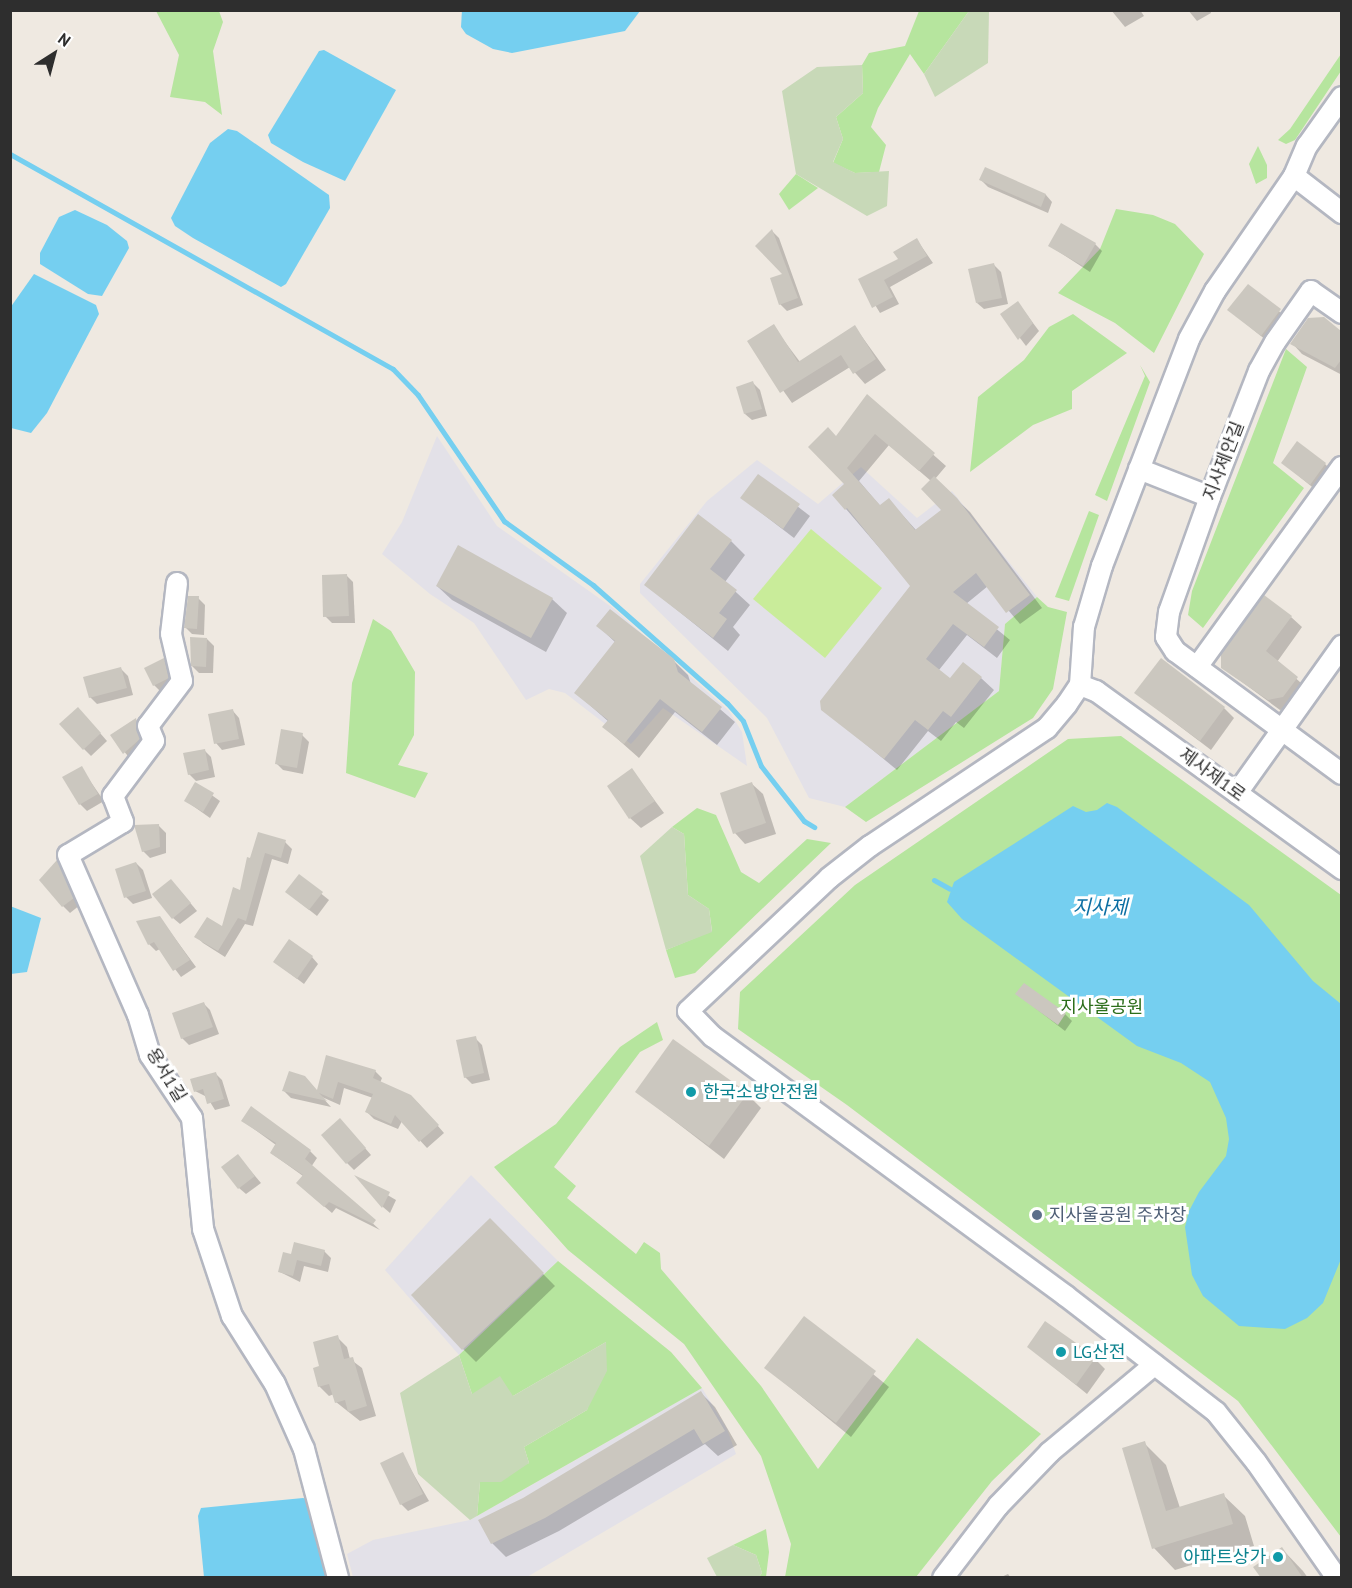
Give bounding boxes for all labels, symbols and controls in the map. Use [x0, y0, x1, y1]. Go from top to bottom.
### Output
north arrow [24, 24, 84, 84]
text: N [54, 28, 75, 51]
street label: 지사제안길 [1199, 418, 1249, 504]
street label: 제사제1로 [1175, 744, 1249, 806]
water label: 지사제 [1072, 895, 1128, 919]
park label: 지사울공원 [1061, 996, 1143, 1018]
street label: 용서1길 [141, 1044, 191, 1106]
place label: 한국소방안전원 [703, 1081, 819, 1103]
marker: 한국소방안전원 [684, 1085, 698, 1099]
place label: 지사울공원 주차장 [1049, 1204, 1186, 1226]
marker: 지사울공원 주차장 [1030, 1208, 1044, 1222]
place label: LG산전 [1073, 1341, 1125, 1363]
marker: LG산전 [1054, 1345, 1068, 1359]
place label: 아파트상가 [1183, 1546, 1266, 1568]
marker: 아파트상가 [1271, 1550, 1285, 1564]

